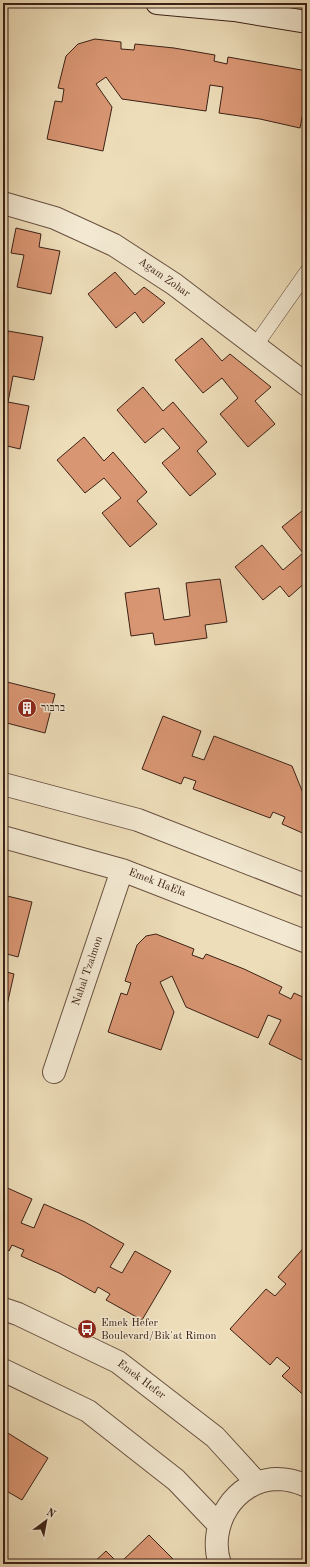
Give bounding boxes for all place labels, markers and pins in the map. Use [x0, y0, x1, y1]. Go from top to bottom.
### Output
building icon: ברבור [16, 697, 38, 719]
place label: ברבור [41, 703, 65, 714]
bus stop icon: Emek Hefer Boulevard/Bik'at Rimon [76, 1318, 98, 1340]
place label: Emek Hefer Boulevard/Bik'at Rimon [101, 1318, 216, 1342]

